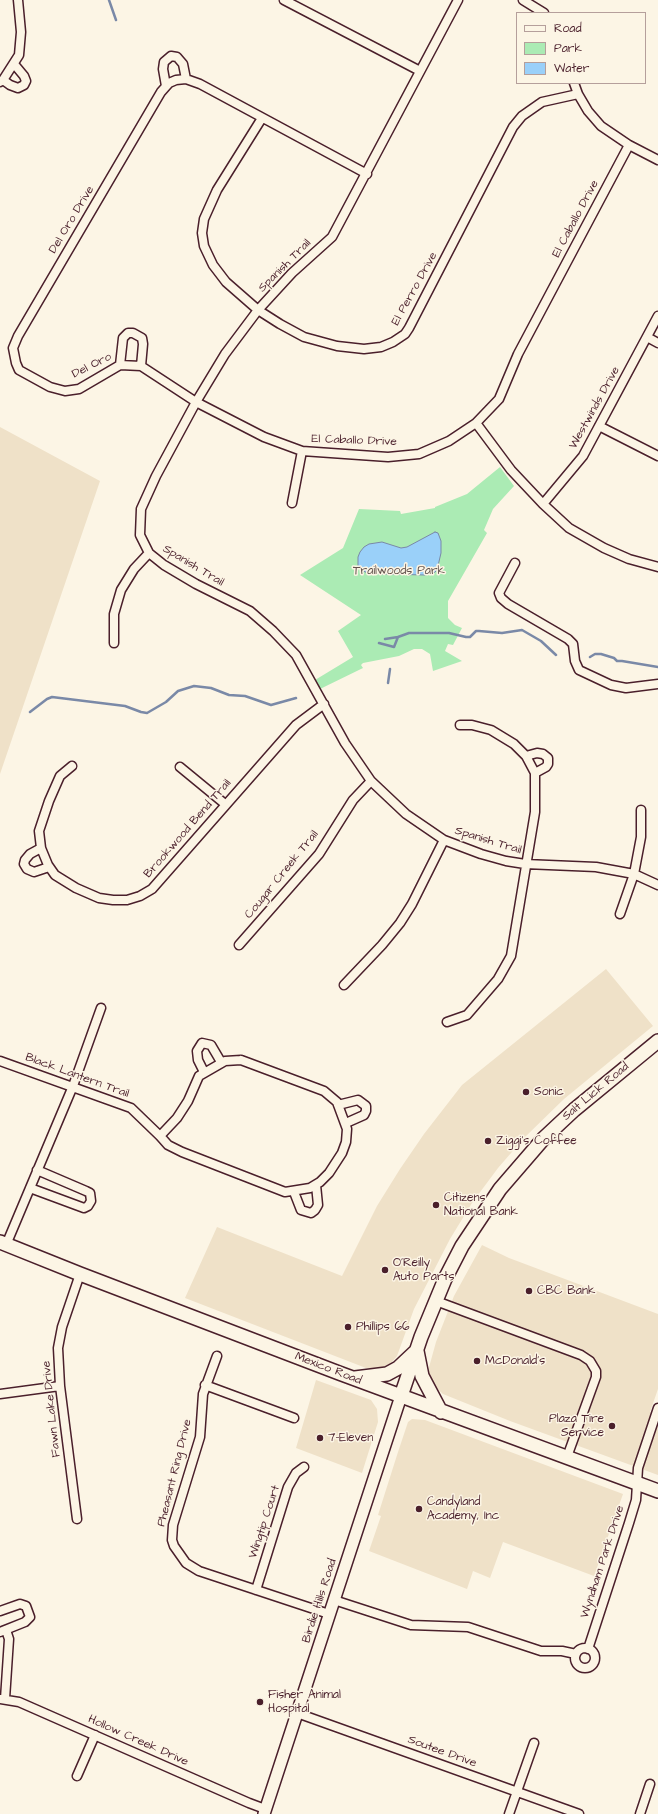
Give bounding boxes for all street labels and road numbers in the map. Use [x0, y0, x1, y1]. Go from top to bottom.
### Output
street label: El Caballo Drive [550, 178, 602, 260]
street label: Del Oro Drive [46, 184, 98, 256]
street label: Spanish Trail [256, 237, 314, 295]
street label: El Perro Drive [389, 250, 441, 328]
street label: Del Oro [70, 350, 114, 382]
street label: Westwinds Drive [566, 364, 624, 452]
street label: El Caballo Drive [311, 432, 397, 450]
street label: Spanish Trail [160, 542, 226, 590]
street label: Brookwood Bend Trail [141, 777, 235, 881]
street label: Spanish Trail [453, 824, 523, 858]
street label: Cougar Creek Trail [242, 828, 322, 922]
street label: Black Lantern Trail [23, 1051, 131, 1101]
street label: Salt Lick Road [560, 1060, 632, 1124]
street label: Mexico Road [292, 1350, 364, 1388]
street label: Fawn Lake Drive [40, 1360, 64, 1458]
street label: Pheasant Ring Drive [155, 1418, 195, 1528]
street label: Wingtip Court [246, 1484, 284, 1560]
street label: Wyndham Park Drive [578, 1504, 628, 1620]
street label: Birdie Hills Road [300, 1557, 340, 1645]
street label: Hollow Creek Drive [86, 1712, 190, 1770]
street label: Soutee Drive [406, 1733, 478, 1771]

